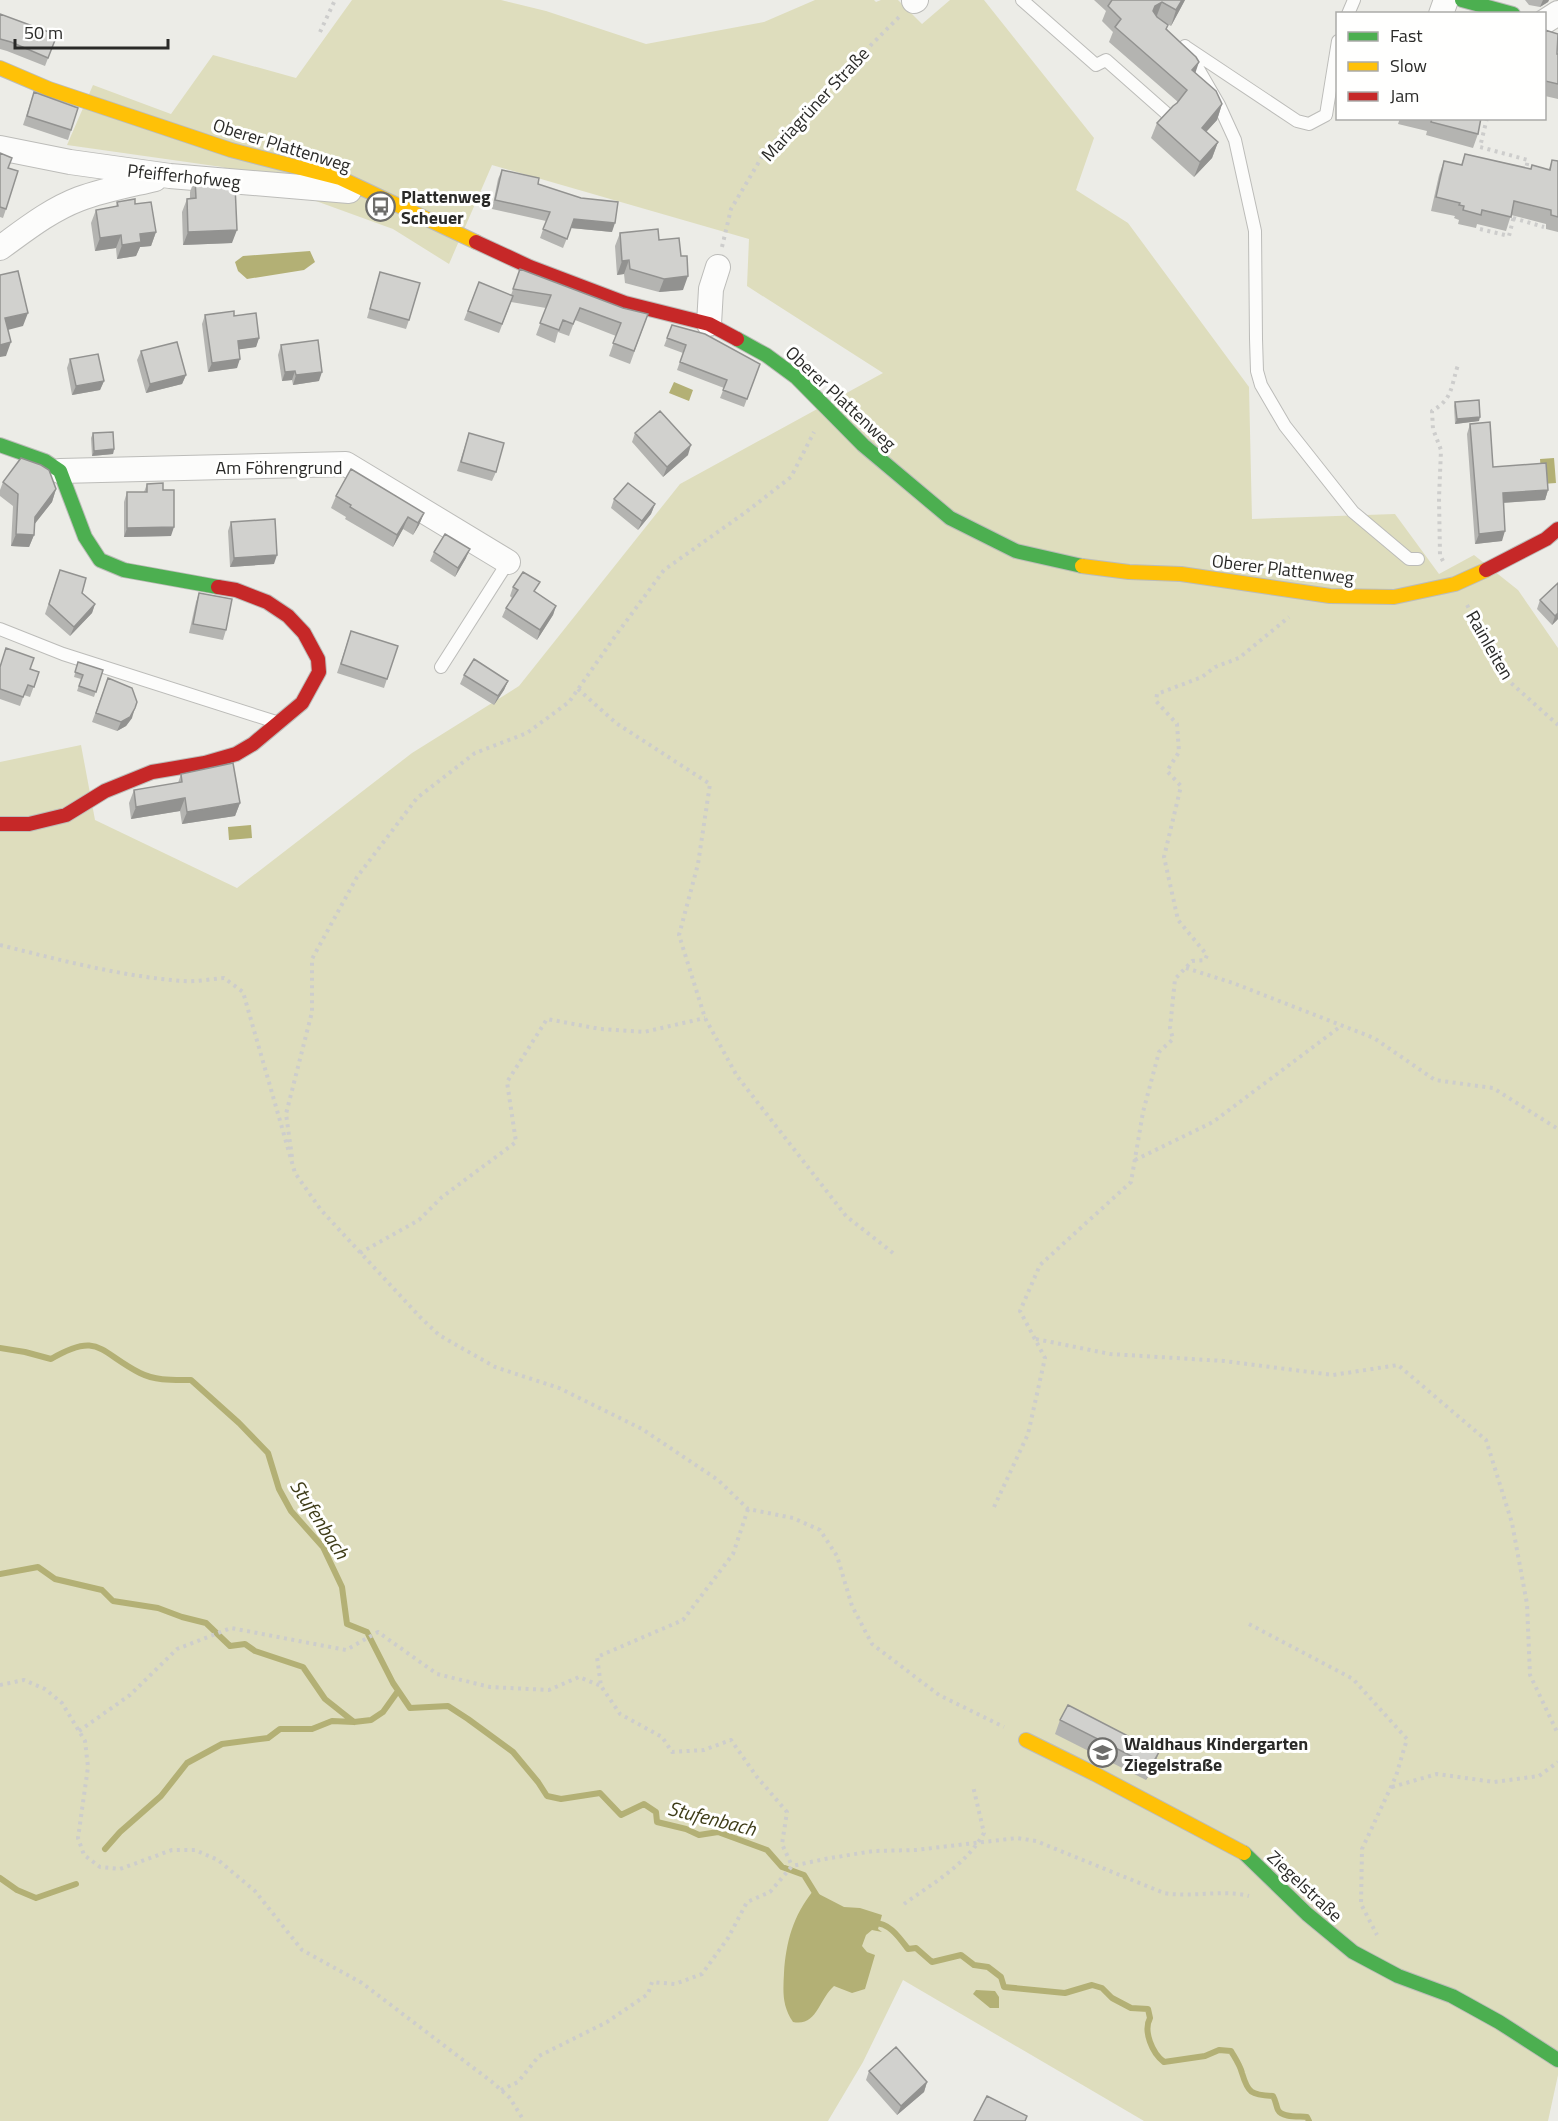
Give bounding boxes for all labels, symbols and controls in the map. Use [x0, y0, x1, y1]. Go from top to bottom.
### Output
scale bar [15, 12, 168, 50]
legend [1336, 12, 1546, 120]
text: 50 m [24, 19, 63, 46]
text: Fast [1390, 22, 1423, 49]
street label: Mariagrüner Straße [755, 41, 875, 167]
text: Slow [1390, 52, 1427, 79]
text: Jam [1390, 82, 1419, 109]
street label: Oberer Plattenweg [210, 111, 354, 179]
street label: Pfeifferhofweg [126, 157, 242, 195]
place label: Plattenweg Scheuer [401, 183, 491, 231]
bus stop icon: Plattenweg Scheuer [364, 190, 396, 222]
street label: Oberer Plattenweg [780, 339, 902, 457]
street label: Am Föhrengrund [215, 454, 343, 481]
street label: Oberer Plattenweg [1210, 547, 1356, 591]
street label: Rainleiten [1459, 605, 1521, 685]
water label: Stufenbach [283, 1473, 358, 1566]
place label: Waldhaus Kindergarten Ziegelstraße [1124, 1730, 1308, 1778]
school or university icon: Waldhaus Kindergarten Ziegelstraße [1087, 1737, 1119, 1769]
water label: Stufenbach [665, 1792, 760, 1844]
street label: Ziegelstraße [1261, 1844, 1349, 1928]

